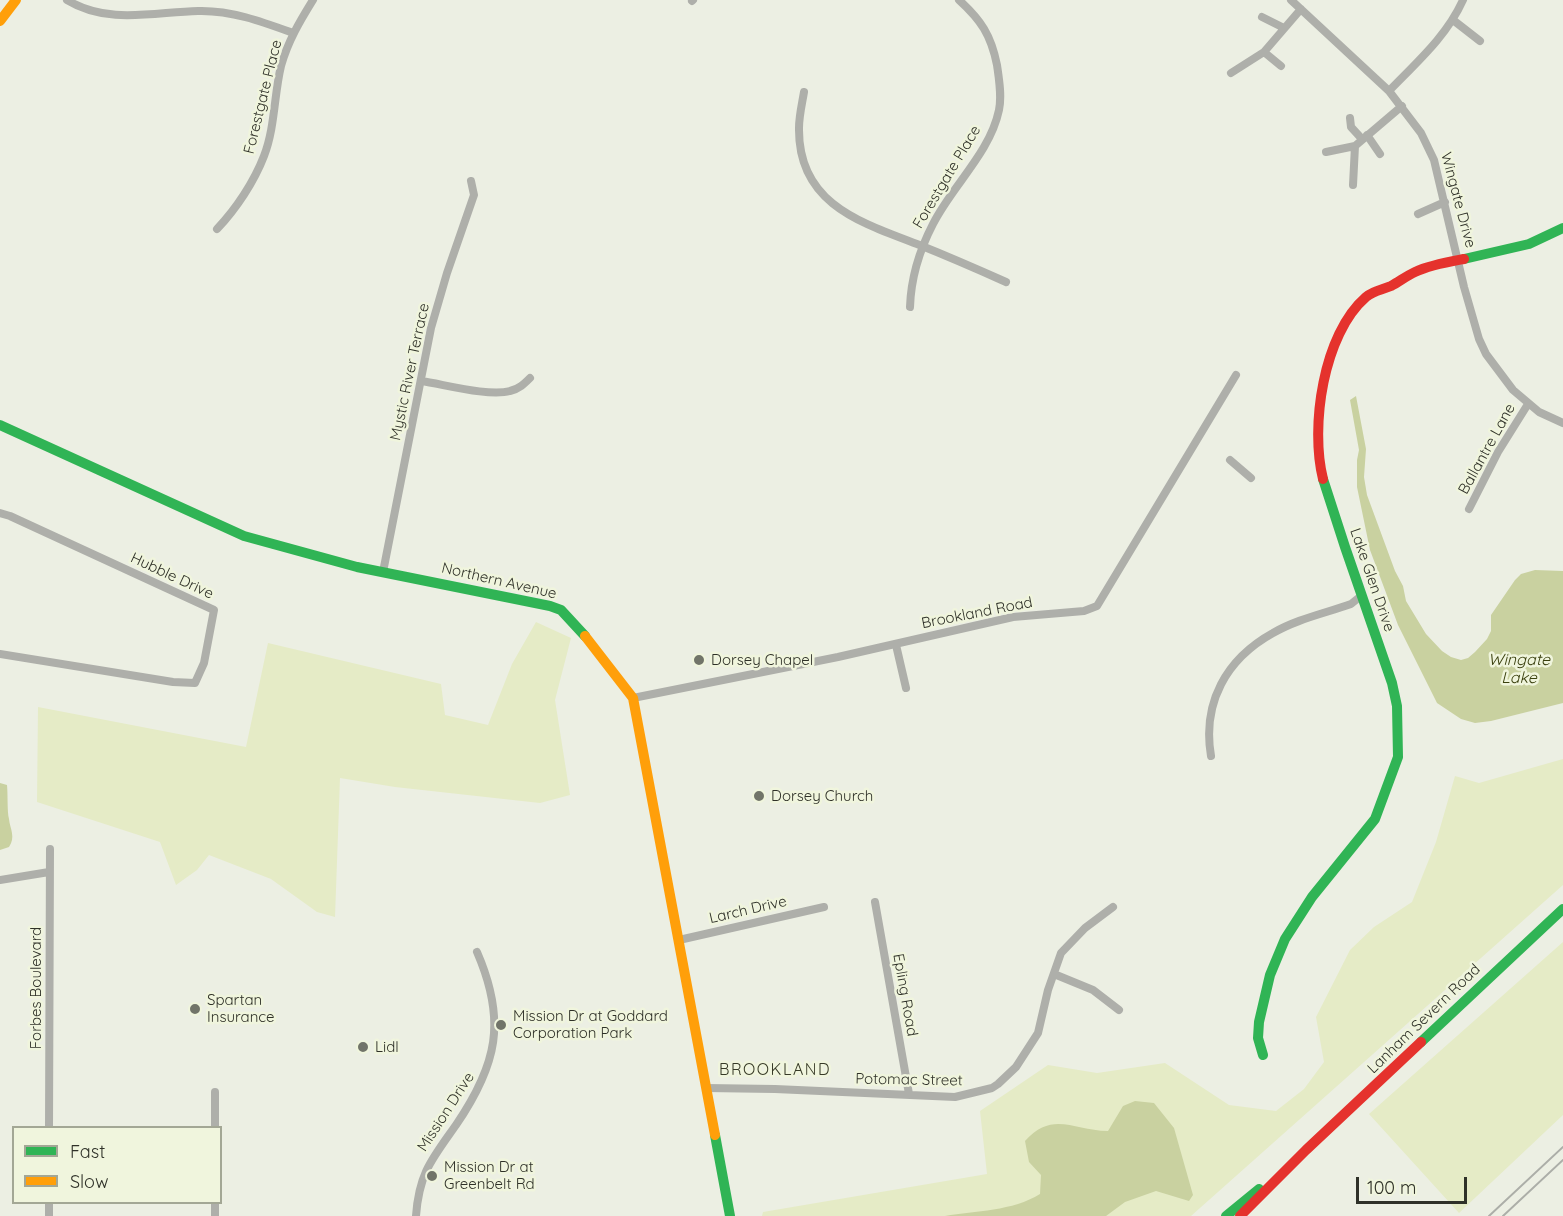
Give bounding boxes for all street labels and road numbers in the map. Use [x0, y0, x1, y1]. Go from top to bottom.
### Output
street label: Forestgate Place [240, 38, 286, 156]
street label: Forestgate Place [909, 122, 985, 232]
street label: Wingate Drive [1437, 150, 1479, 250]
street label: Mystic River Terrace [387, 302, 433, 442]
street label: Ballantre Lane [1455, 401, 1519, 497]
street label: Lake Glen Drive [1346, 526, 1398, 634]
street label: Hubble Drive [128, 549, 216, 603]
street label: Northern Avenue [440, 559, 558, 603]
street label: Brookland Road [920, 593, 1034, 633]
street label: Larch Drive [707, 892, 789, 928]
street label: Forbes Boulevard [27, 927, 45, 1049]
street label: Epling Road [889, 952, 921, 1038]
street label: Lanham Severn Road [1364, 960, 1484, 1078]
street label: Mission Drive [414, 1069, 478, 1155]
street label: Potomac Street [855, 1070, 963, 1090]

